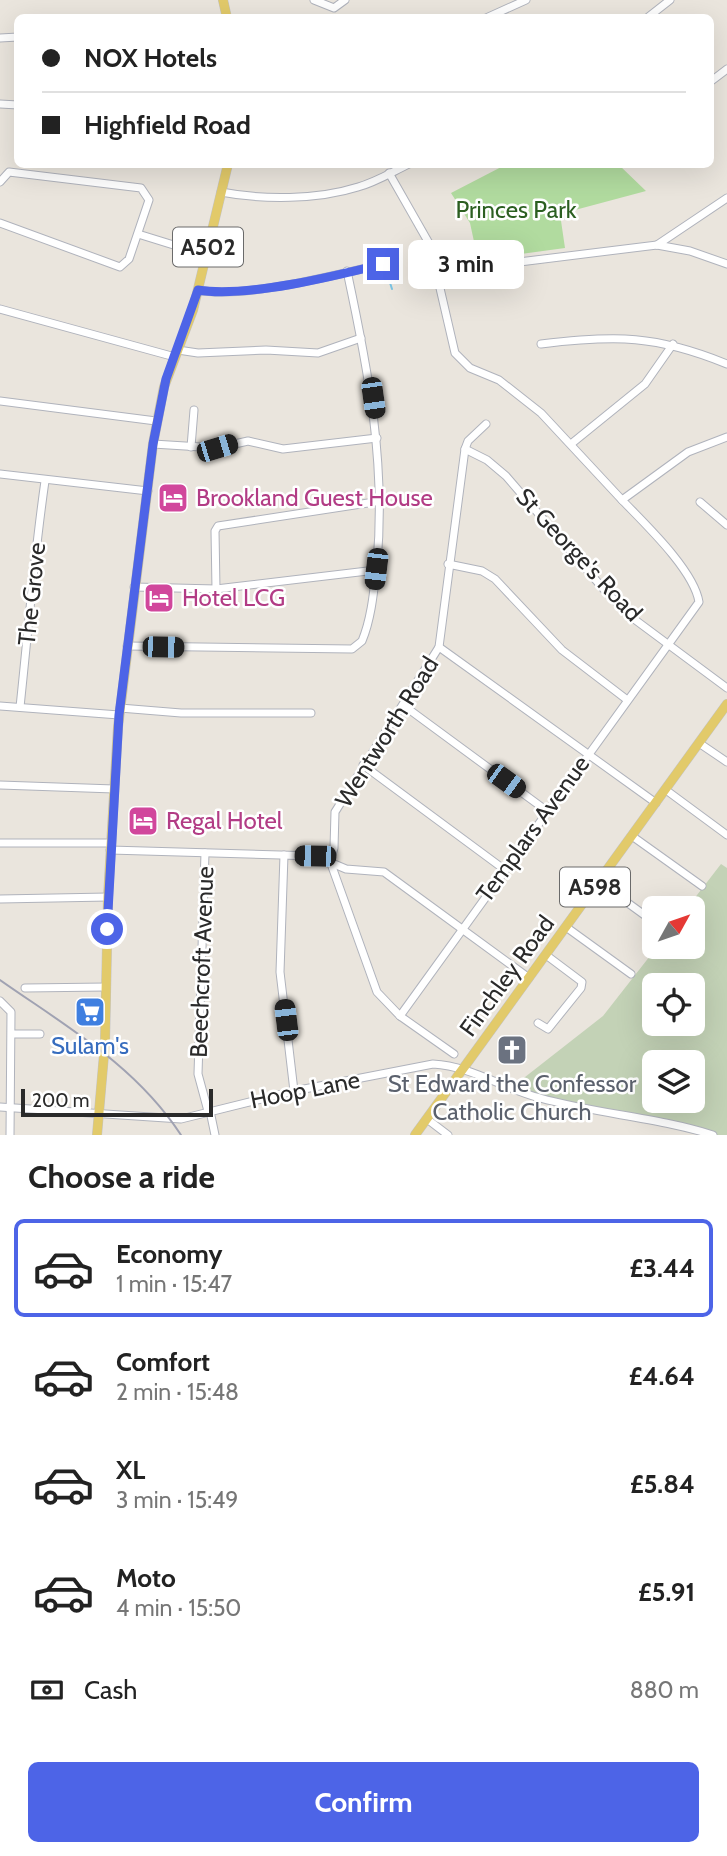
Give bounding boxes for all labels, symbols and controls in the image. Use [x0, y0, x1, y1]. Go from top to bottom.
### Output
text: NOX Hotels [84, 42, 217, 74]
text: Highfield Road [84, 109, 251, 141]
park label: Princes Park [455, 195, 577, 224]
road number: A502 [173, 228, 243, 266]
callout: 3 min [408, 240, 523, 288]
route end [367, 248, 399, 280]
text: 3 min [438, 250, 494, 278]
car [360, 376, 387, 420]
car [194, 432, 241, 464]
hotel icon: Brookland Guest House [156, 481, 190, 515]
street label: St George's Road [510, 482, 648, 627]
place label: Brookland Guest House [196, 483, 433, 512]
street label: The Grove [12, 541, 51, 647]
car [364, 547, 389, 591]
hotel icon: Hotel LCG [142, 581, 176, 615]
place label: Hotel LCG [182, 583, 285, 612]
car [142, 636, 185, 658]
street label: Wentworth Road [329, 651, 444, 812]
street label: Templars Avenue [470, 750, 595, 908]
car [483, 760, 530, 802]
hotel icon: Regal Hotel [126, 804, 160, 838]
place label: Regal Hotel [166, 806, 283, 835]
car [294, 845, 337, 867]
street label: Beechcroft Avenue [184, 866, 219, 1058]
road number: A598 [560, 867, 630, 906]
north arrow [642, 896, 705, 959]
map controls [642, 896, 705, 1113]
street label: Finchley Road [453, 910, 560, 1042]
route start [91, 913, 123, 945]
button: locate [642, 973, 705, 1036]
supermarket icon: Sulam's [73, 995, 107, 1029]
car [274, 998, 299, 1042]
place label: Sulam's [51, 1031, 129, 1060]
church icon: St Edward the Confessor Catholic Church [495, 1033, 529, 1067]
button: layers [642, 1050, 705, 1113]
street label: Hoop Lane [248, 1065, 362, 1114]
place label: St Edward the Confessor Catholic Church [388, 1069, 637, 1126]
scale bar [21, 1086, 214, 1118]
text: 200 m [32, 1089, 89, 1112]
text: Choose a ride [28, 1157, 215, 1196]
icon: car [32, 1237, 95, 1300]
text: Economy [116, 1238, 222, 1270]
text: £3.44 [629, 1252, 695, 1284]
text: 1 min · 15:47 [116, 1270, 232, 1298]
icon: car [32, 1345, 95, 1408]
text: Comfort [116, 1346, 210, 1378]
text: £4.64 [629, 1360, 695, 1392]
text: 2 min · 15:48 [116, 1378, 239, 1406]
icon: car [32, 1453, 95, 1516]
text: XL [116, 1454, 145, 1486]
text: £5.84 [630, 1468, 695, 1500]
text: 3 min · 15:49 [116, 1486, 238, 1514]
icon: car [32, 1561, 95, 1624]
text: Moto [116, 1562, 176, 1594]
text: £5.91 [638, 1576, 695, 1608]
text: 4 min · 15:50 [116, 1594, 241, 1622]
icon: cash [28, 1671, 66, 1709]
text: Cash [84, 1674, 137, 1706]
text: 880 m [630, 1676, 699, 1704]
button: Confirm [28, 1762, 699, 1842]

